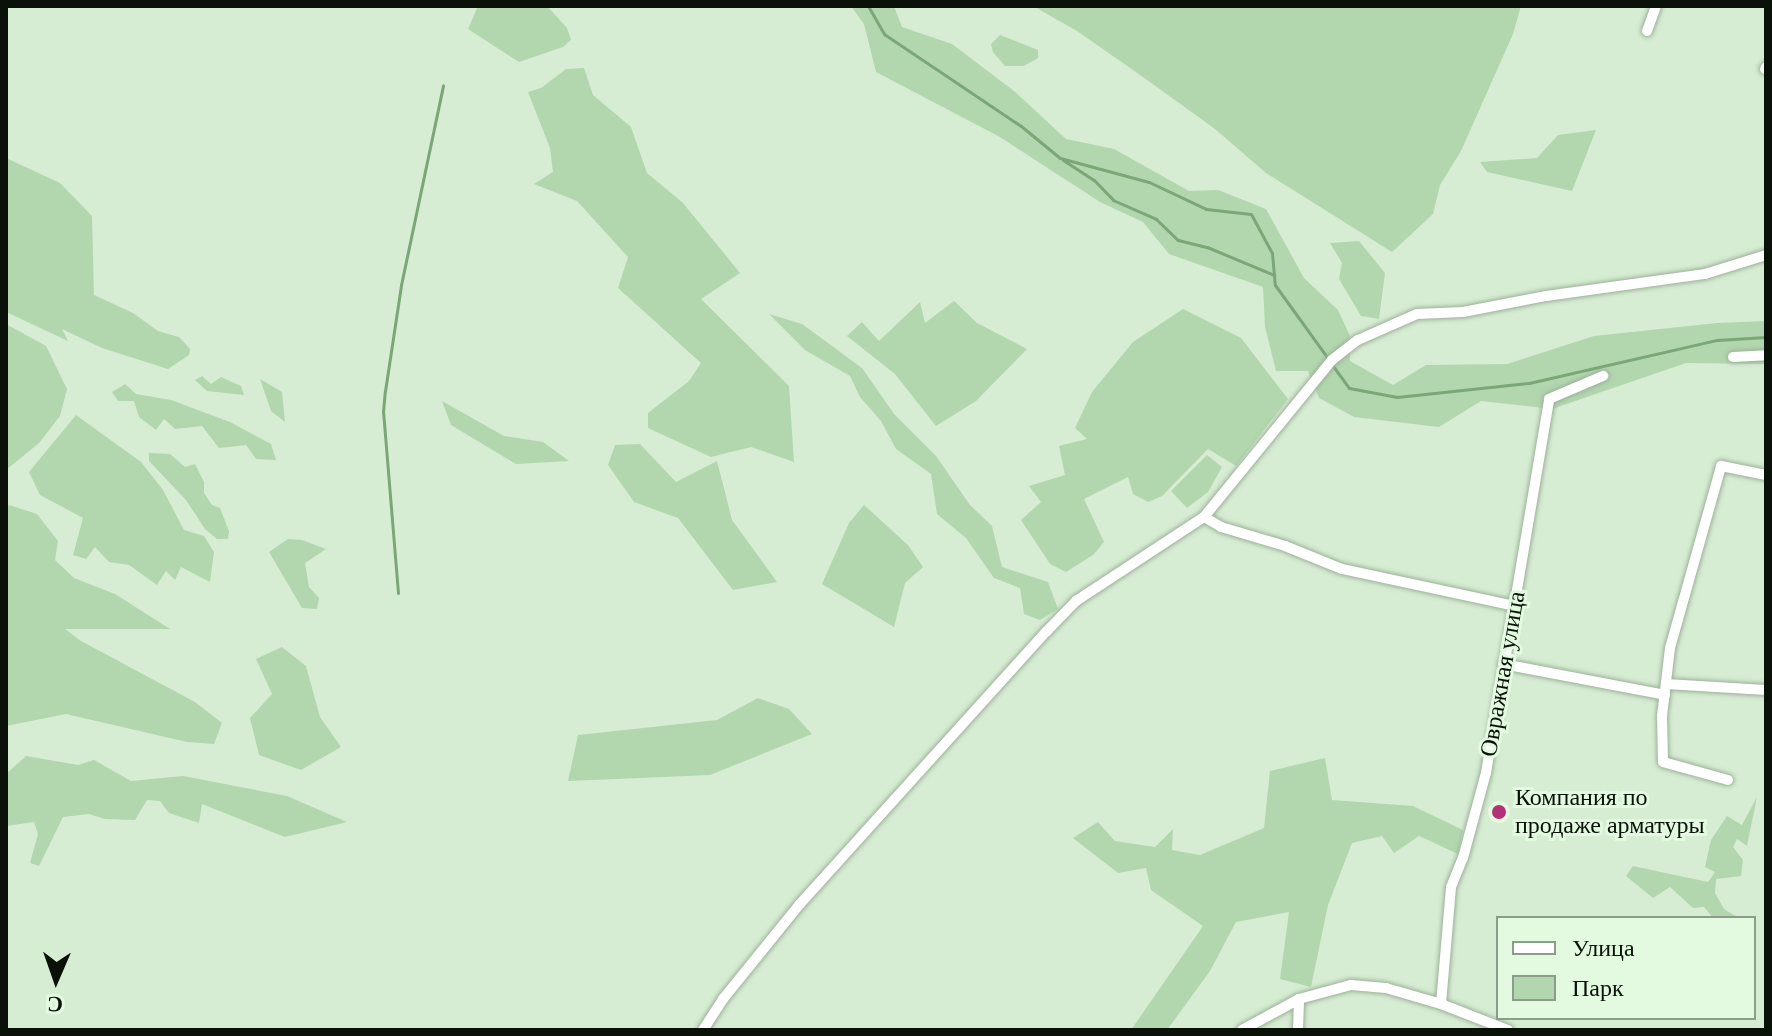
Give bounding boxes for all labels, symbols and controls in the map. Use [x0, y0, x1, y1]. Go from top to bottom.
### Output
street label: Овражная улица [1474, 589, 1532, 759]
place label: Компания по продаже арматуры [1515, 784, 1705, 840]
marker: Компания по продаже арматуры [1490, 803, 1508, 821]
legend [1496, 916, 1756, 1020]
text: Улица [1572, 935, 1635, 961]
north arrow [16, 940, 96, 1020]
text: Парк [1572, 975, 1624, 1001]
text: С [47, 992, 64, 1017]

